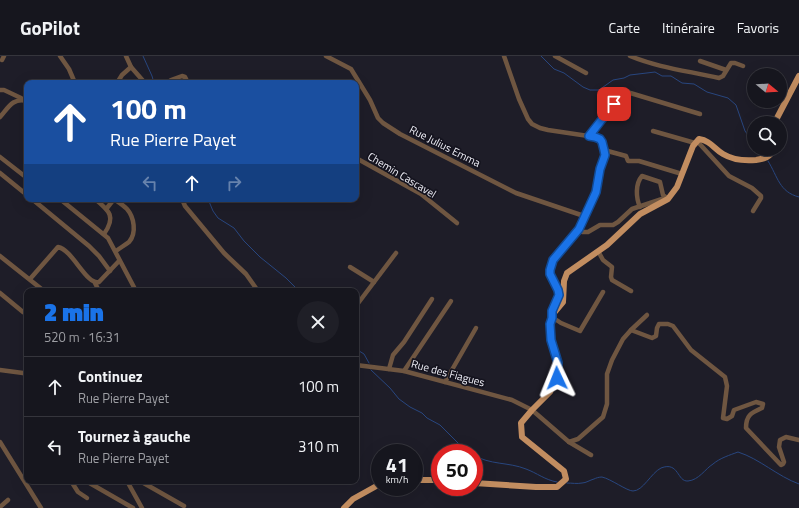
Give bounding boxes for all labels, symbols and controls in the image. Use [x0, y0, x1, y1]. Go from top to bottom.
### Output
text: GoPilot [20, 13, 80, 42]
text: Carte [609, 17, 640, 38]
text: Itinéraire [662, 17, 715, 38]
text: Favoris [737, 17, 779, 38]
north arrow [747, 68, 787, 108]
map controls [747, 68, 787, 156]
text: 100 m [110, 87, 187, 130]
pin [597, 87, 631, 121]
icon: arrive [603, 93, 625, 115]
icon: ahead [44, 96, 96, 148]
button: search [747, 116, 787, 156]
street label: Rue Julius Emma [407, 121, 484, 171]
text: Rue Pierre Payet [110, 126, 236, 153]
street label: Chemin Cascavel [365, 148, 439, 202]
icon: left [139, 172, 161, 194]
icon: ahead [181, 172, 203, 194]
icon: right [223, 172, 245, 194]
text: 2 min [44, 294, 104, 330]
button: close [297, 301, 339, 343]
text: 520 m · 16:31 [44, 327, 120, 347]
street label: Rue des Fiagues [410, 356, 486, 390]
position arrow [536, 357, 578, 399]
text: Continuez [78, 365, 143, 388]
text: 100 m [298, 375, 339, 398]
icon: ahead [44, 376, 66, 398]
text: Rue Pierre Payet [78, 388, 169, 408]
text: Tournez à gauche [78, 425, 190, 448]
text: 310 m [298, 435, 339, 458]
icon: left [44, 436, 66, 458]
speed limit sign: 50 [431, 444, 483, 496]
text: Rue Pierre Payet [78, 448, 169, 468]
text: 41 [386, 449, 408, 480]
text: km/h [386, 472, 408, 487]

